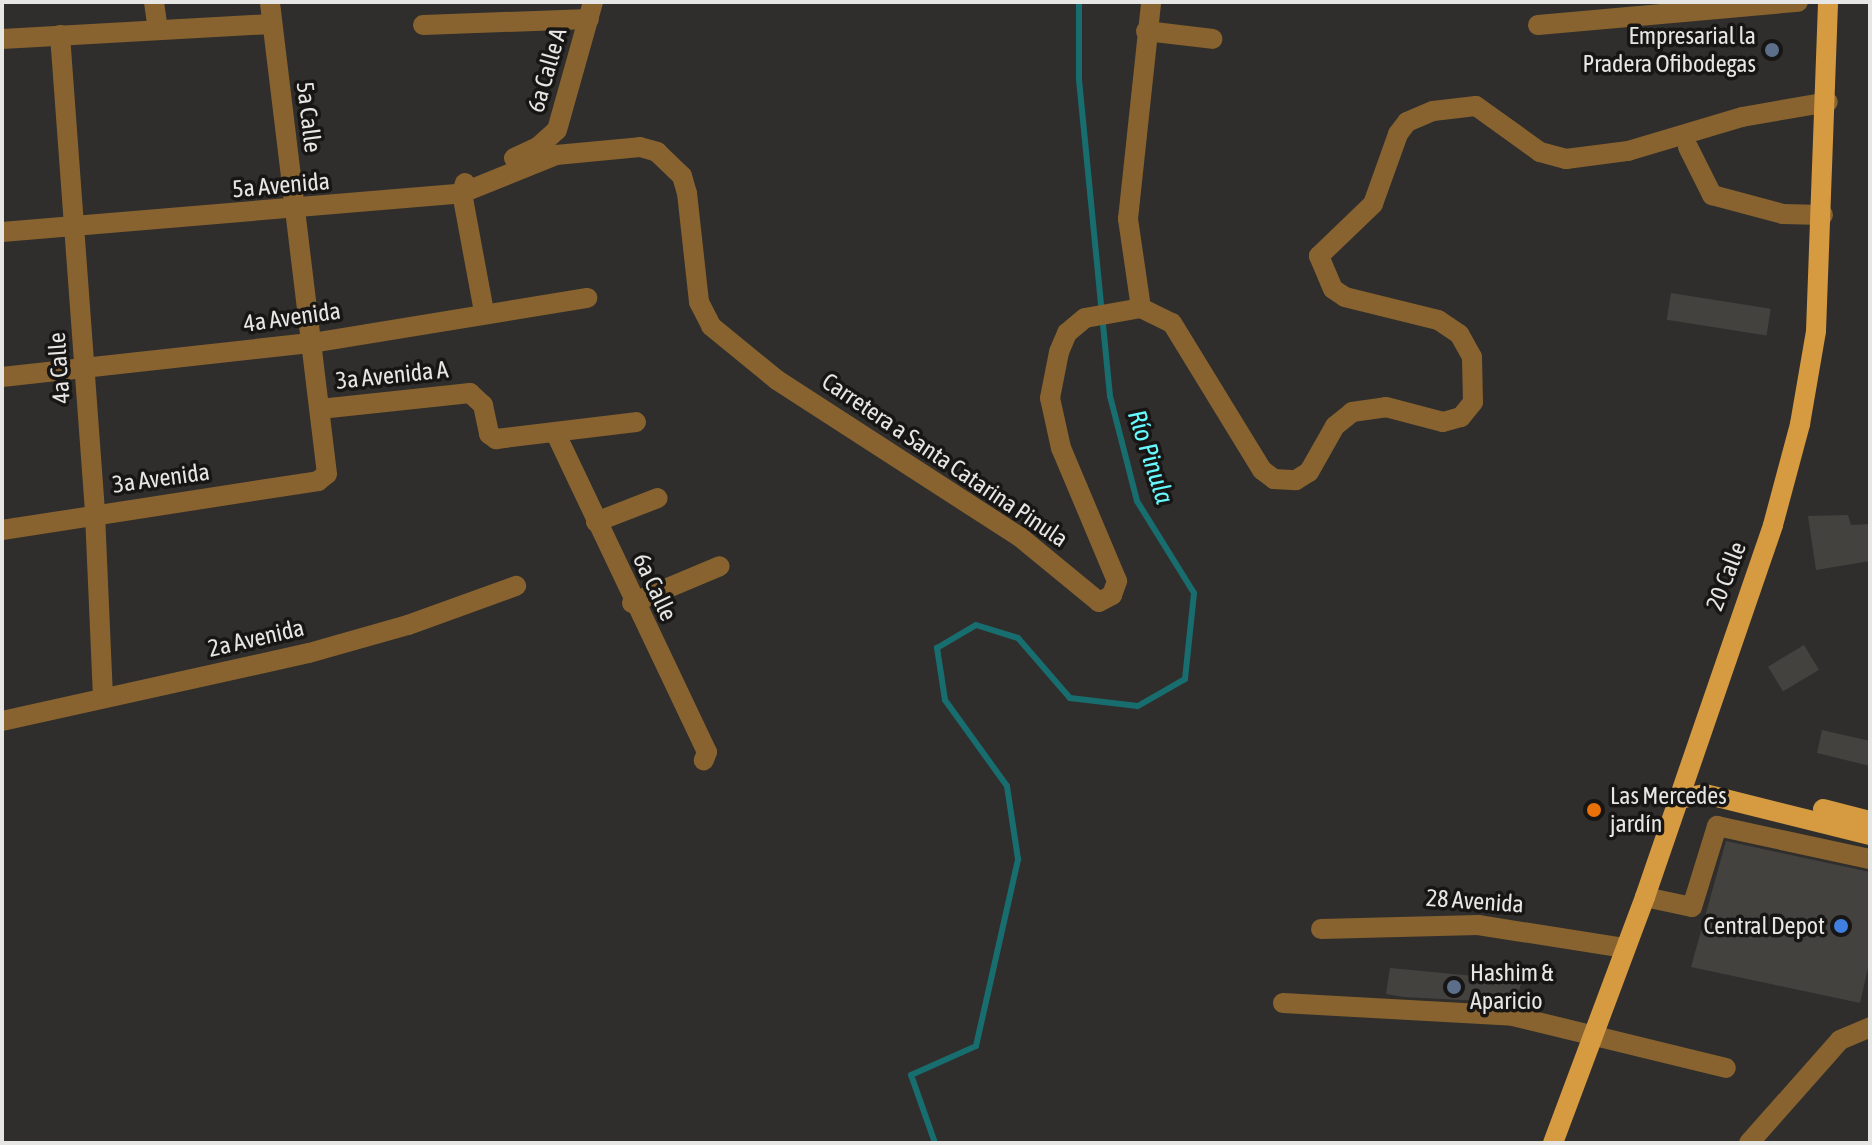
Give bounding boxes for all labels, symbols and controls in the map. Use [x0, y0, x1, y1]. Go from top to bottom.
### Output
place label: Empresarial la Pradera Ofibodegas [1583, 22, 1756, 78]
street label: 6a Calle A [521, 25, 573, 115]
marker: Empresarial la Pradera Ofibodegas [1763, 41, 1781, 59]
street label: 5a Calle [290, 80, 328, 154]
street label: 5a Avenida [231, 166, 331, 204]
street label: 4a Avenida [242, 296, 342, 338]
street label: 4a Calle [42, 332, 76, 404]
street label: 3a Avenida A [334, 355, 450, 395]
street label: Carretera a Santa Catarina Pinula [816, 367, 1074, 553]
water label: Río Pinula [1120, 406, 1180, 508]
street label: 3a Avenida [111, 457, 211, 499]
street label: 20 Calle [1700, 538, 1752, 614]
street label: 6a Calle [627, 549, 683, 625]
street label: 2a Avenida [205, 613, 307, 663]
place label: Las Mercedes jardín [1610, 782, 1727, 838]
marker: Las Mercedes jardín [1585, 801, 1603, 819]
street label: 28 Avenida [1425, 883, 1525, 919]
place label: Central Depot [1703, 912, 1825, 940]
marker: Central Depot [1832, 917, 1850, 935]
place label: Hashim & Aparicio [1470, 959, 1554, 1015]
marker: Hashim & Aparicio [1445, 978, 1463, 996]

